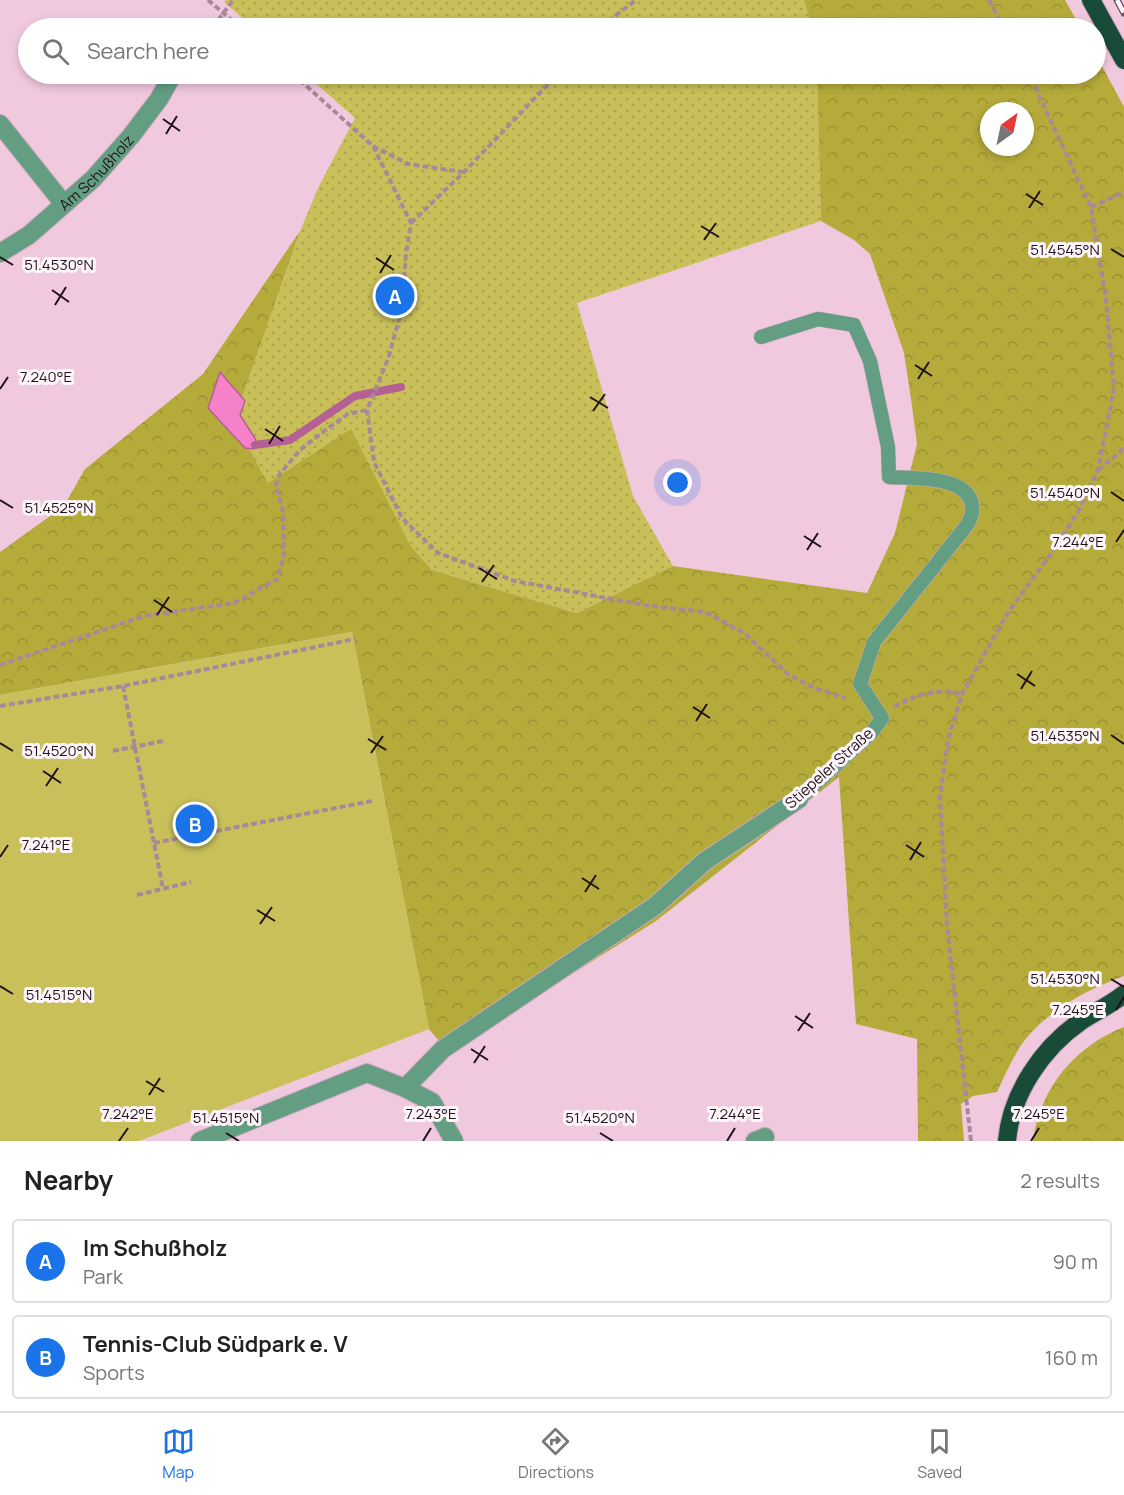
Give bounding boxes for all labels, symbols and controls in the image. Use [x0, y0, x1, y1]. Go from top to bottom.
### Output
search box [18, 18, 1106, 84]
icon: search [39, 35, 72, 68]
text: Search here [87, 36, 209, 66]
north arrow [980, 102, 1034, 156]
street label: Am Schußholz [54, 130, 138, 215]
text: 51.4545°N [1030, 239, 1100, 260]
text: 51.4530°N [24, 254, 94, 275]
pin: A [376, 274, 414, 318]
text: 7.240°E [20, 366, 72, 387]
your location [663, 468, 692, 497]
text: 51.4540°N [1030, 482, 1100, 503]
text: 51.4525°N [24, 497, 94, 518]
text: 7.244°E [1052, 531, 1104, 552]
street label: Stiepeler Straße [780, 723, 878, 813]
text: 51.4535°N [1030, 725, 1100, 746]
text: 51.4520°N [24, 740, 94, 761]
pin: B [176, 802, 214, 846]
text: 7.241°E [22, 834, 70, 855]
text: 51.4530°N [1030, 968, 1100, 989]
text: 51.4515°N [26, 984, 92, 1005]
text: 7.245°E [1052, 999, 1104, 1020]
text: 7.242°E [102, 1103, 154, 1124]
text: 7.243°E [405, 1103, 457, 1124]
text: 7.244°E [709, 1103, 761, 1124]
text: 7.245°E [1013, 1103, 1065, 1124]
text: 51.4515°N [193, 1107, 259, 1128]
text: 51.4520°N [565, 1107, 635, 1128]
text: Nearby [24, 1162, 113, 1198]
text: 2 results [1020, 1167, 1100, 1194]
text: Im Schußholz [83, 1233, 227, 1263]
text: A [39, 1248, 52, 1275]
text: 90 m [1052, 1248, 1098, 1275]
text: Park [83, 1263, 123, 1290]
text: Tennis-Club Südpark e. V [83, 1329, 347, 1359]
text: B [39, 1344, 52, 1371]
text: 160 m [1045, 1344, 1098, 1371]
text: Sports [83, 1359, 145, 1386]
tab: Map [162, 1425, 195, 1483]
tab: Directions [518, 1425, 594, 1483]
tab: Saved [917, 1425, 962, 1483]

